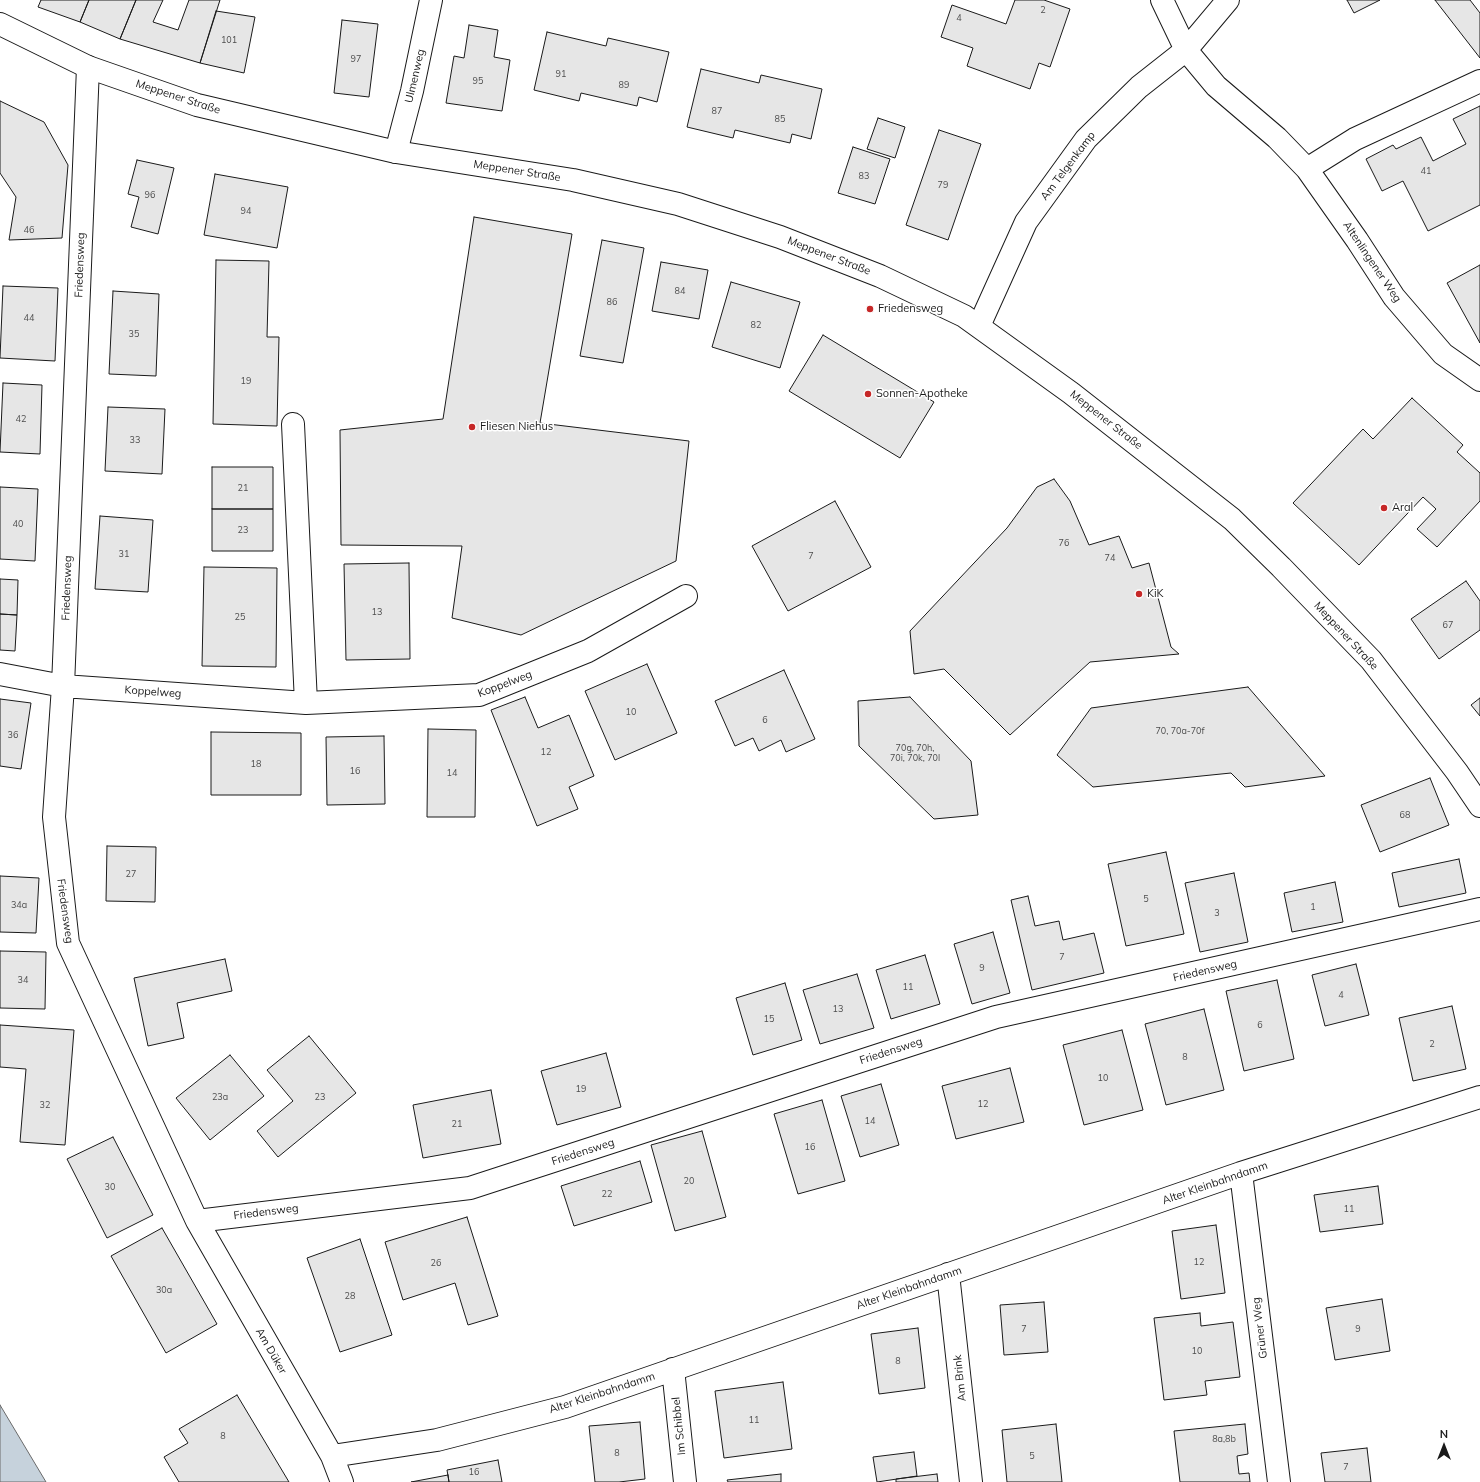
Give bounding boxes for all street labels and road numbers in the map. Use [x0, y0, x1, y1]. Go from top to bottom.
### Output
street label: Ulmenweg [402, 48, 428, 104]
street label: Meppener Straße [134, 77, 222, 117]
street label: Am Telgenkamp [1038, 129, 1098, 203]
street label: Meppener Straße [472, 158, 562, 184]
street label: Altenlingener Weg [1340, 219, 1404, 305]
street label: Friedensweg [72, 232, 88, 298]
street label: Meppener Straße [786, 234, 872, 278]
street label: Meppener Straße [1067, 388, 1145, 452]
street label: Friedensweg [59, 555, 75, 621]
street label: Meppener Straße [1311, 599, 1381, 673]
street label: Koppelweg [476, 668, 534, 700]
street label: Koppelweg [124, 683, 182, 701]
street label: Friedensweg [54, 878, 76, 944]
street label: Friedensweg [1172, 957, 1238, 985]
street label: Friedensweg [858, 1035, 924, 1067]
street label: Friedensweg [550, 1136, 616, 1168]
street label: Alter Kleinbahndamm [1161, 1159, 1269, 1207]
street label: Friedensweg [233, 1201, 299, 1223]
street label: Alter Kleinbahndamm [855, 1264, 963, 1312]
street label: Grüner Weg [1250, 1296, 1270, 1360]
street label: Am Düker [253, 1326, 289, 1376]
street label: Am Brink [951, 1354, 969, 1402]
street label: Alter Kleinbahndamm [547, 1370, 657, 1416]
street label: Im Schibbel [669, 1396, 689, 1456]

